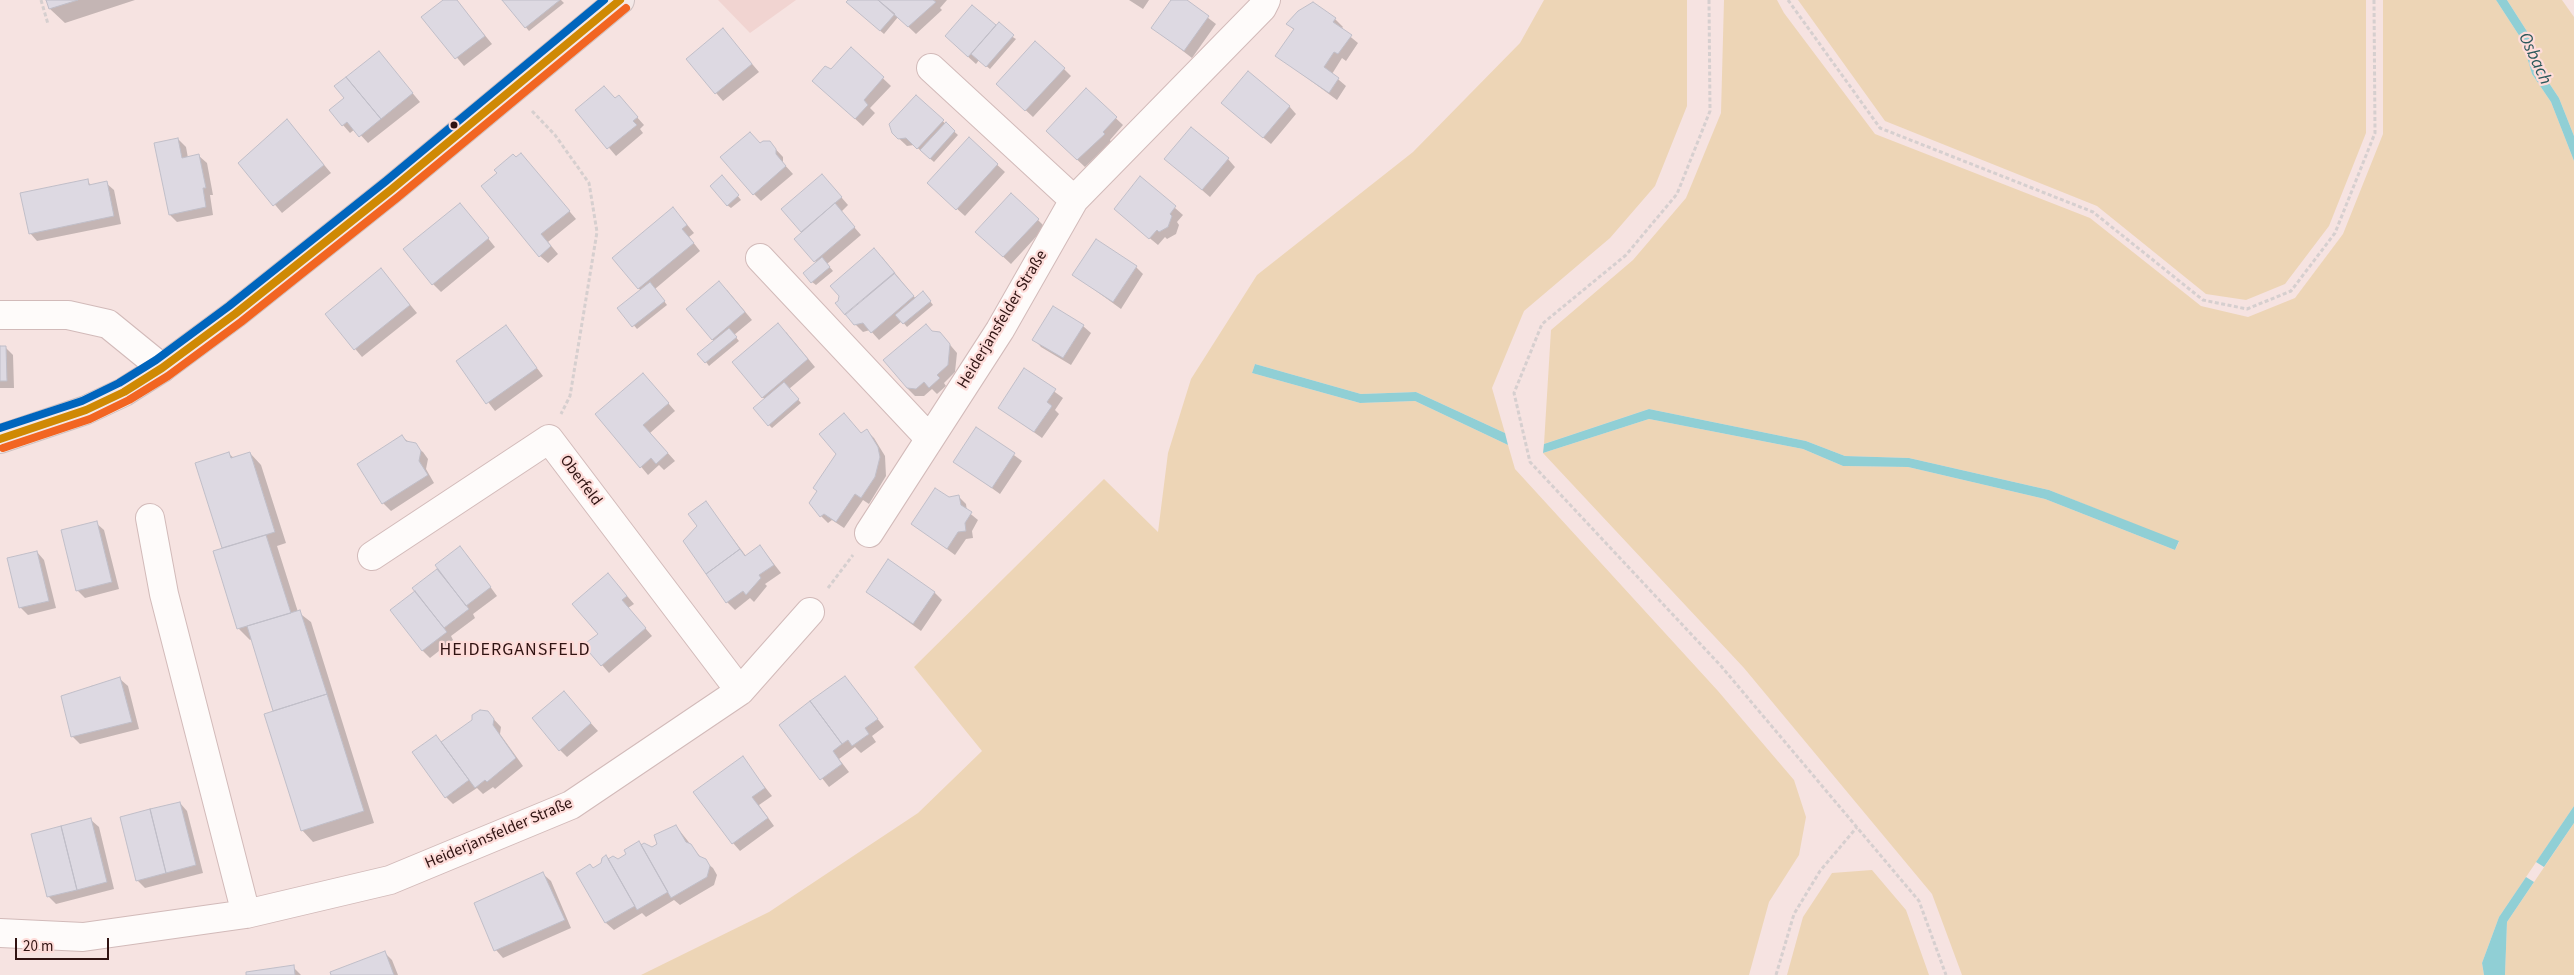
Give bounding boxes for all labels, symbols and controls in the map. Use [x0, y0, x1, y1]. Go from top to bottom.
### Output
water label: Osbach [2513, 29, 2555, 89]
unlabelled marker [449, 120, 459, 130]
street label: Heiderjansfelder Straße [954, 247, 1052, 393]
street label: Oberfeld [555, 452, 605, 510]
district label: HEIDERGANSFELD [438, 640, 592, 662]
street label: Heiderjansfelder Straße [422, 794, 576, 874]
scale bar [18, 928, 111, 960]
text: 20 m [23, 936, 53, 957]

